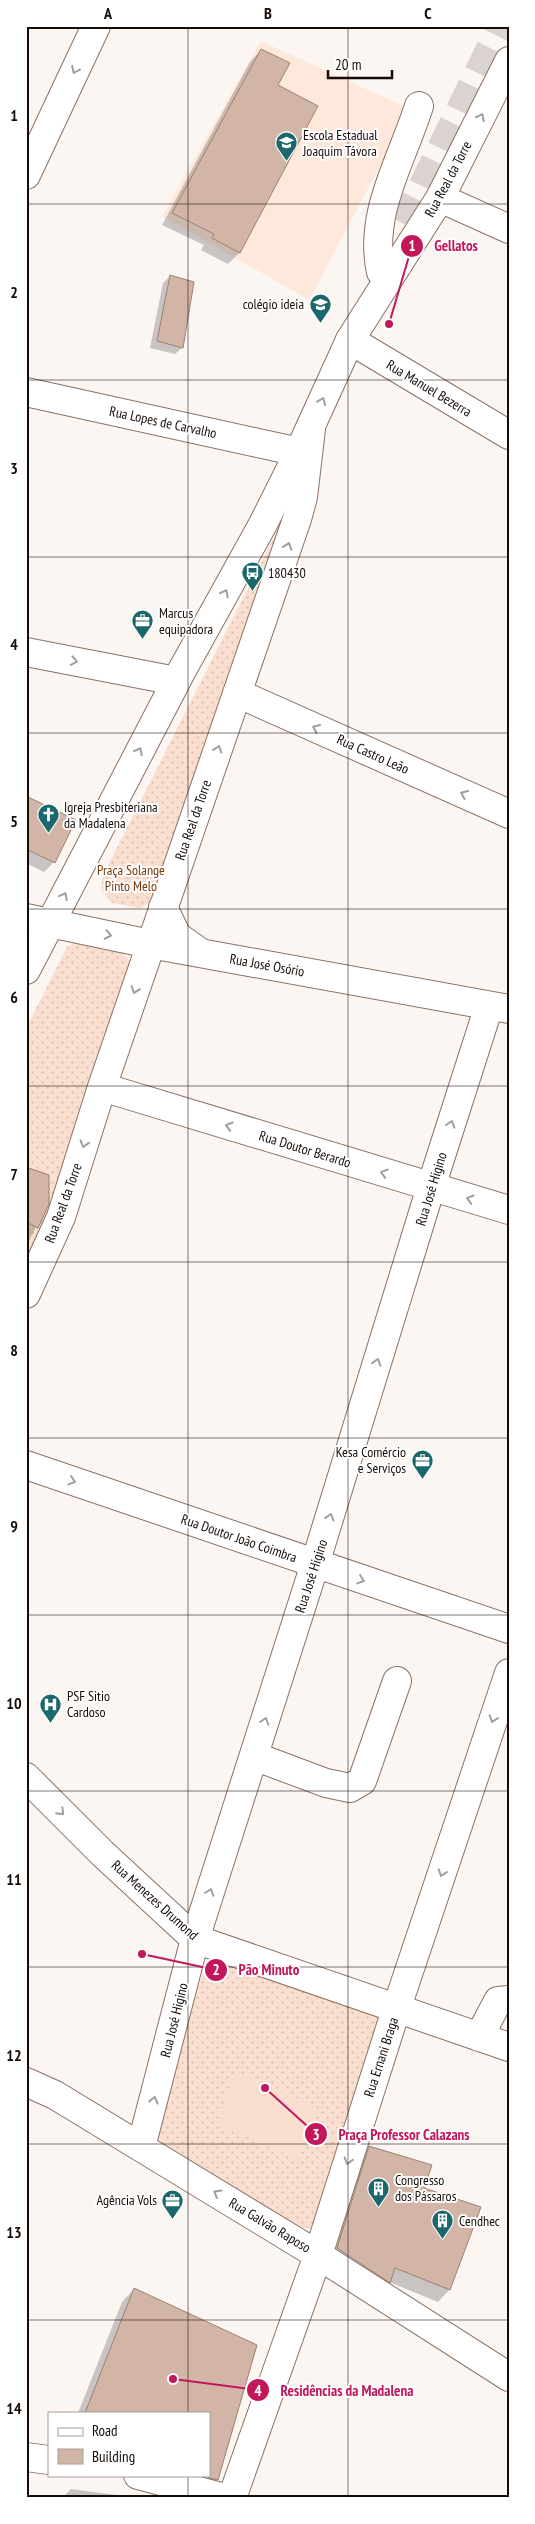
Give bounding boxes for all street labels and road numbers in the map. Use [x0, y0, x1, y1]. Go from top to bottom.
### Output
street label: Rua Real da Torre [420, 138, 476, 220]
street label: Rua Manuel Bezerra [383, 355, 475, 421]
street label: Rua Lopes de Carvalho [108, 402, 218, 442]
street label: Rua Castro Leão [334, 730, 412, 778]
street label: Rua Real da Torre [171, 777, 215, 863]
street label: Rua José Osório [228, 950, 306, 980]
street label: Rua Doutor Berardo [257, 1126, 353, 1172]
street label: Rua José Higino [411, 1150, 451, 1228]
street label: Rua Real da Torre [40, 1160, 86, 1245]
street label: Rua Doutor João Coimbra [179, 1510, 299, 1566]
street label: Rua José Higino [291, 1537, 331, 1615]
street label: Rua Menezes Drumond [108, 1856, 202, 1944]
street label: Rua José Higino [156, 1981, 192, 2059]
street label: Rua Ernani Braga [360, 2015, 402, 2099]
street label: Rua Galvão Raposo [226, 2193, 314, 2257]

